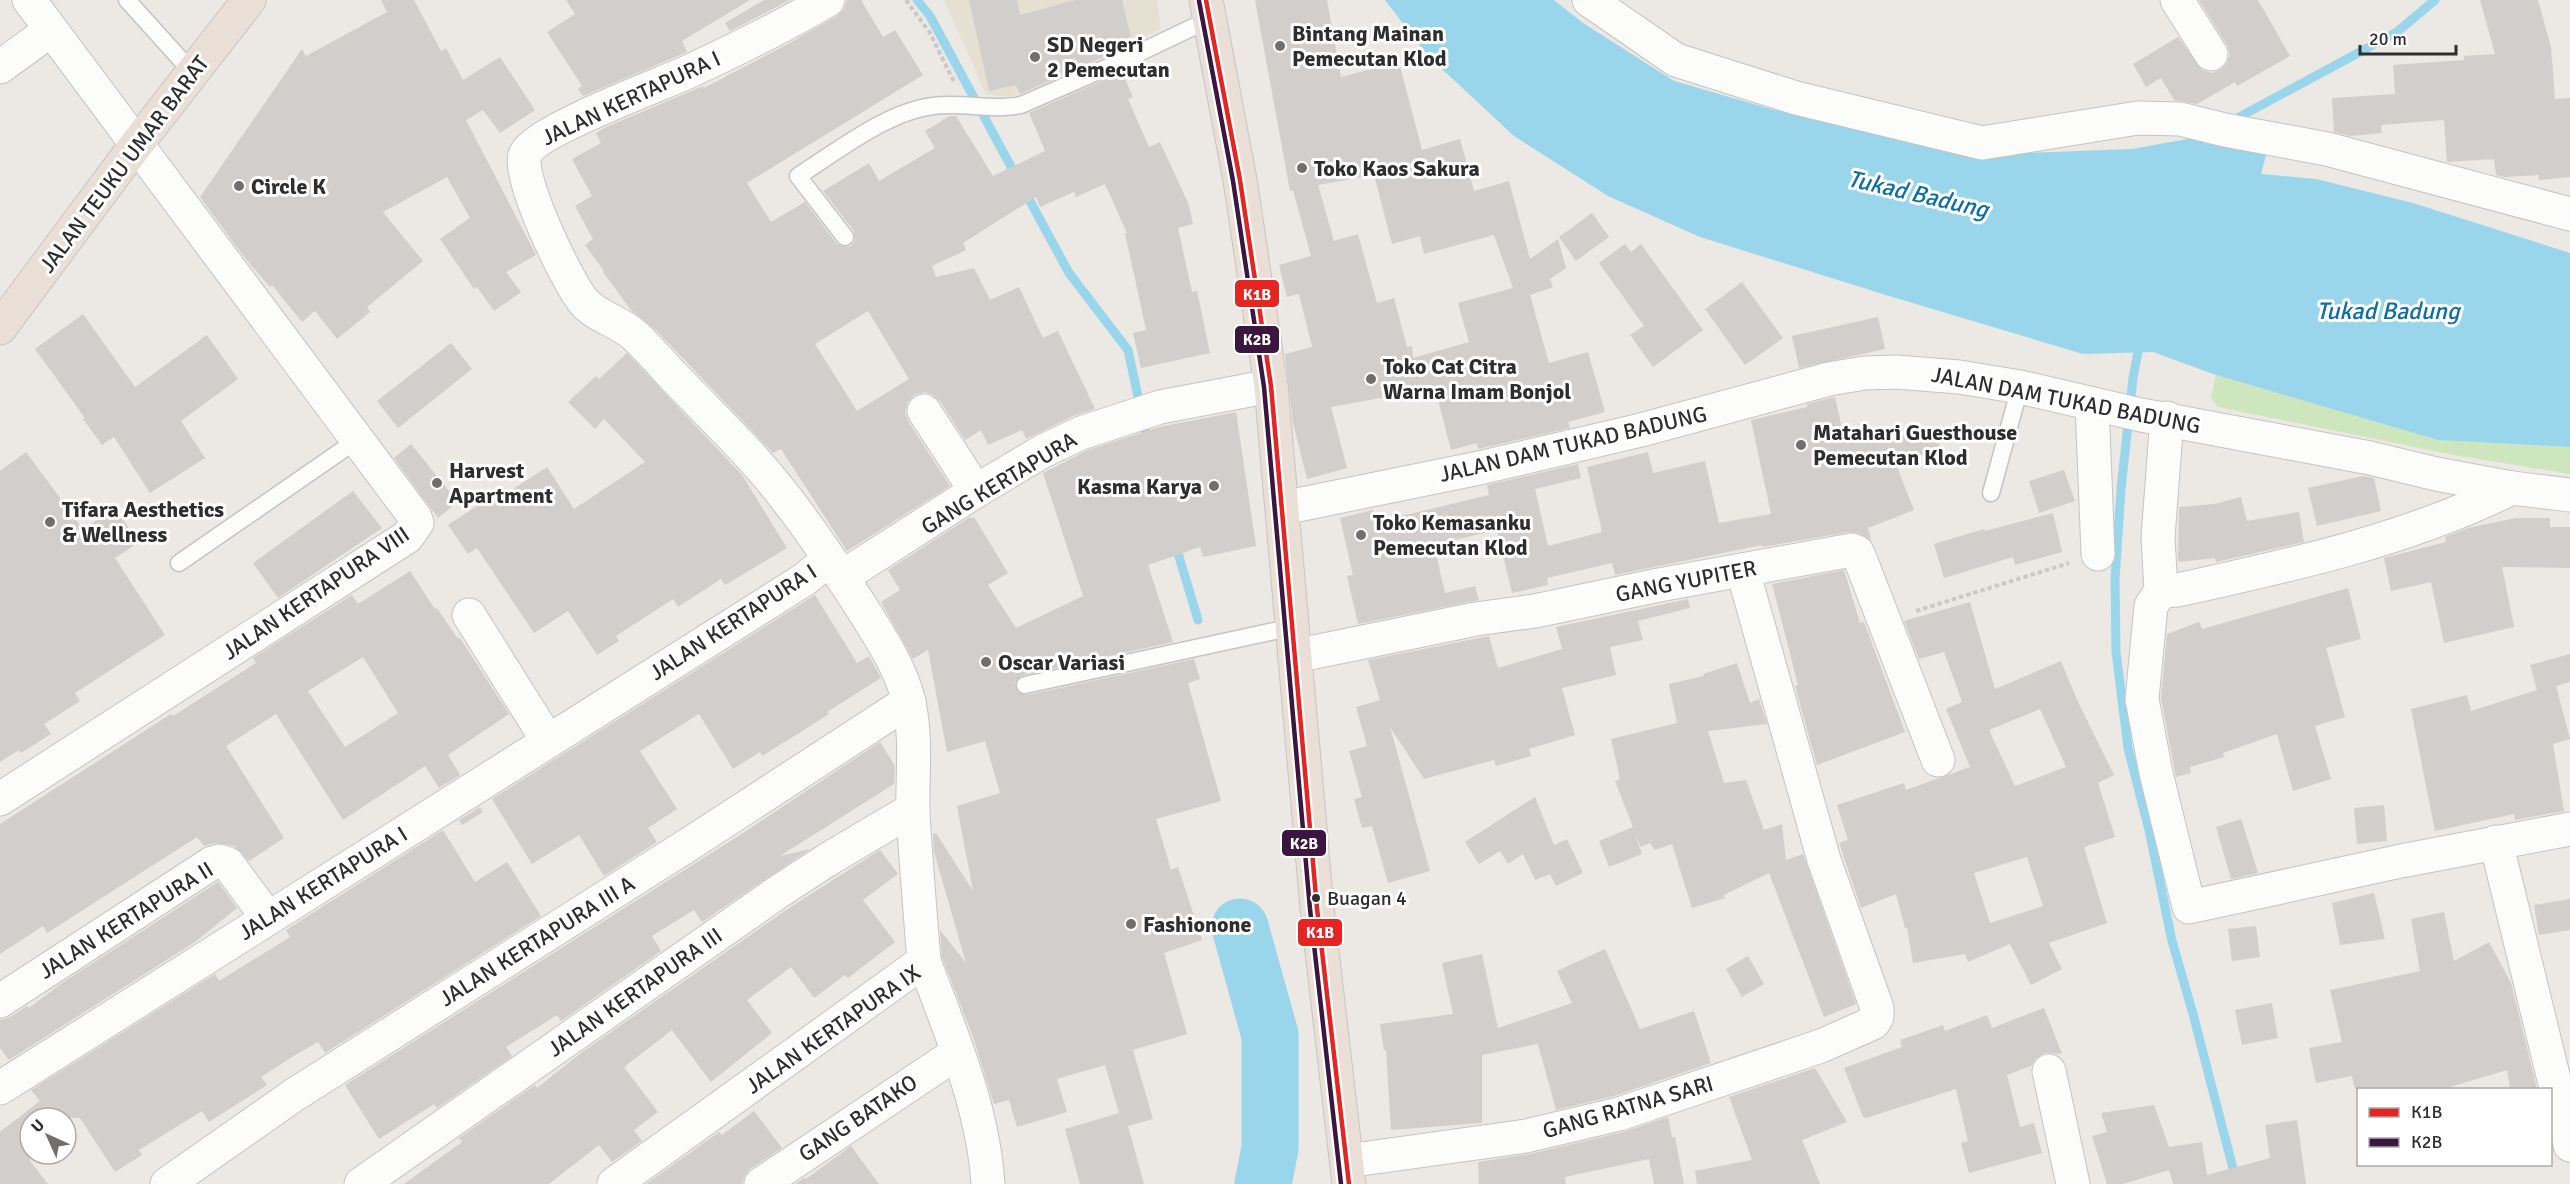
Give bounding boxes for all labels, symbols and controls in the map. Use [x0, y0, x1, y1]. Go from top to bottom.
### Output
scale bar [2360, 18, 2456, 56]
place label: Bintang Mainan Pemecutan Klod [1292, 20, 1447, 72]
text: 20 m [2369, 28, 2407, 50]
place label: SD Negeri 2 Pemecutan [1047, 31, 1170, 83]
marker: Bintang Mainan Pemecutan Klod [1273, 39, 1287, 53]
street label: JALAN KERTAPURA I [537, 45, 725, 151]
street label: JALAN TEUKU UMAR BARAT [34, 50, 215, 278]
marker: SD Negeri 2 Pemecutan [1028, 50, 1042, 64]
place label: Toko Kaos Sakura [1314, 155, 1480, 182]
marker: Toko Kaos Sakura [1295, 161, 1309, 175]
water label: Tukad Badung [1845, 163, 1993, 225]
place label: Circle K [251, 173, 326, 200]
marker: Circle K [232, 179, 246, 193]
line badge: K1B [1234, 279, 1280, 308]
text: K1B [1243, 285, 1271, 305]
water label: Tukad Badung [2316, 296, 2462, 326]
line badge: K2B [1234, 325, 1280, 354]
text: K2B [1243, 330, 1271, 350]
place label: Toko Cat Citra Warna Imam Bonjol [1383, 353, 1571, 405]
street label: JALAN DAM TUKAD BADUNG [1929, 361, 2203, 439]
marker: Toko Cat Citra Warna Imam Bonjol [1364, 372, 1378, 386]
street label: JALAN DAM TUKAD BADUNG [1437, 400, 1709, 488]
place label: Matahari Guesthouse Pemecutan Klod [1813, 419, 2017, 471]
street label: GANG KERTAPURA [916, 426, 1082, 540]
marker: Matahari Guesthouse Pemecutan Klod [1794, 438, 1808, 452]
place label: Harvest Apartment [449, 457, 553, 509]
place label: Kasma Karya [1077, 473, 1202, 500]
marker: Harvest Apartment [430, 476, 444, 490]
marker: Kasma Karya [1207, 479, 1221, 493]
place label: Tifara Aesthetics & Wellness [62, 496, 224, 548]
place label: Toko Kemasanku Pemecutan Klod [1373, 509, 1531, 561]
marker: Tifara Aesthetics & Wellness [43, 515, 57, 529]
street label: JALAN KERTAPURA VIII [217, 520, 415, 666]
marker: Toko Kemasanku Pemecutan Klod [1354, 528, 1368, 542]
street label: GANG YUPITER [1613, 554, 1759, 608]
street label: JALAN KERTAPURA I [644, 558, 822, 686]
place label: Oscar Variasi [998, 649, 1125, 676]
marker: Oscar Variasi [979, 655, 993, 669]
street label: JALAN KERTAPURA I [234, 820, 412, 946]
line badge: K2B [1281, 829, 1327, 857]
text: K2B [1290, 834, 1318, 854]
street label: JALAN KERTAPURA II [34, 855, 218, 985]
street label: JALAN KERTAPURA III A [435, 870, 639, 1012]
place label: Buagan 4 [1327, 886, 1407, 911]
marker: Buagan 4 [1310, 892, 1322, 904]
place label: Fashionone [1143, 911, 1251, 938]
marker: Fashionone [1124, 917, 1138, 931]
line badge: K1B [1297, 918, 1343, 947]
street label: JALAN KERTAPURA III [543, 922, 727, 1062]
text: K1B [1306, 923, 1334, 943]
street label: JALAN KERTAPURA IX [741, 959, 926, 1099]
street label: GANG BATAKO [794, 1068, 922, 1168]
street label: GANG RATNA SARI [1540, 1070, 1716, 1144]
legend [2357, 1088, 2552, 1166]
text: K1B [2411, 1101, 2442, 1123]
north arrow [18, 1106, 78, 1166]
text: U [27, 1115, 49, 1137]
text: K2B [2411, 1131, 2442, 1153]

